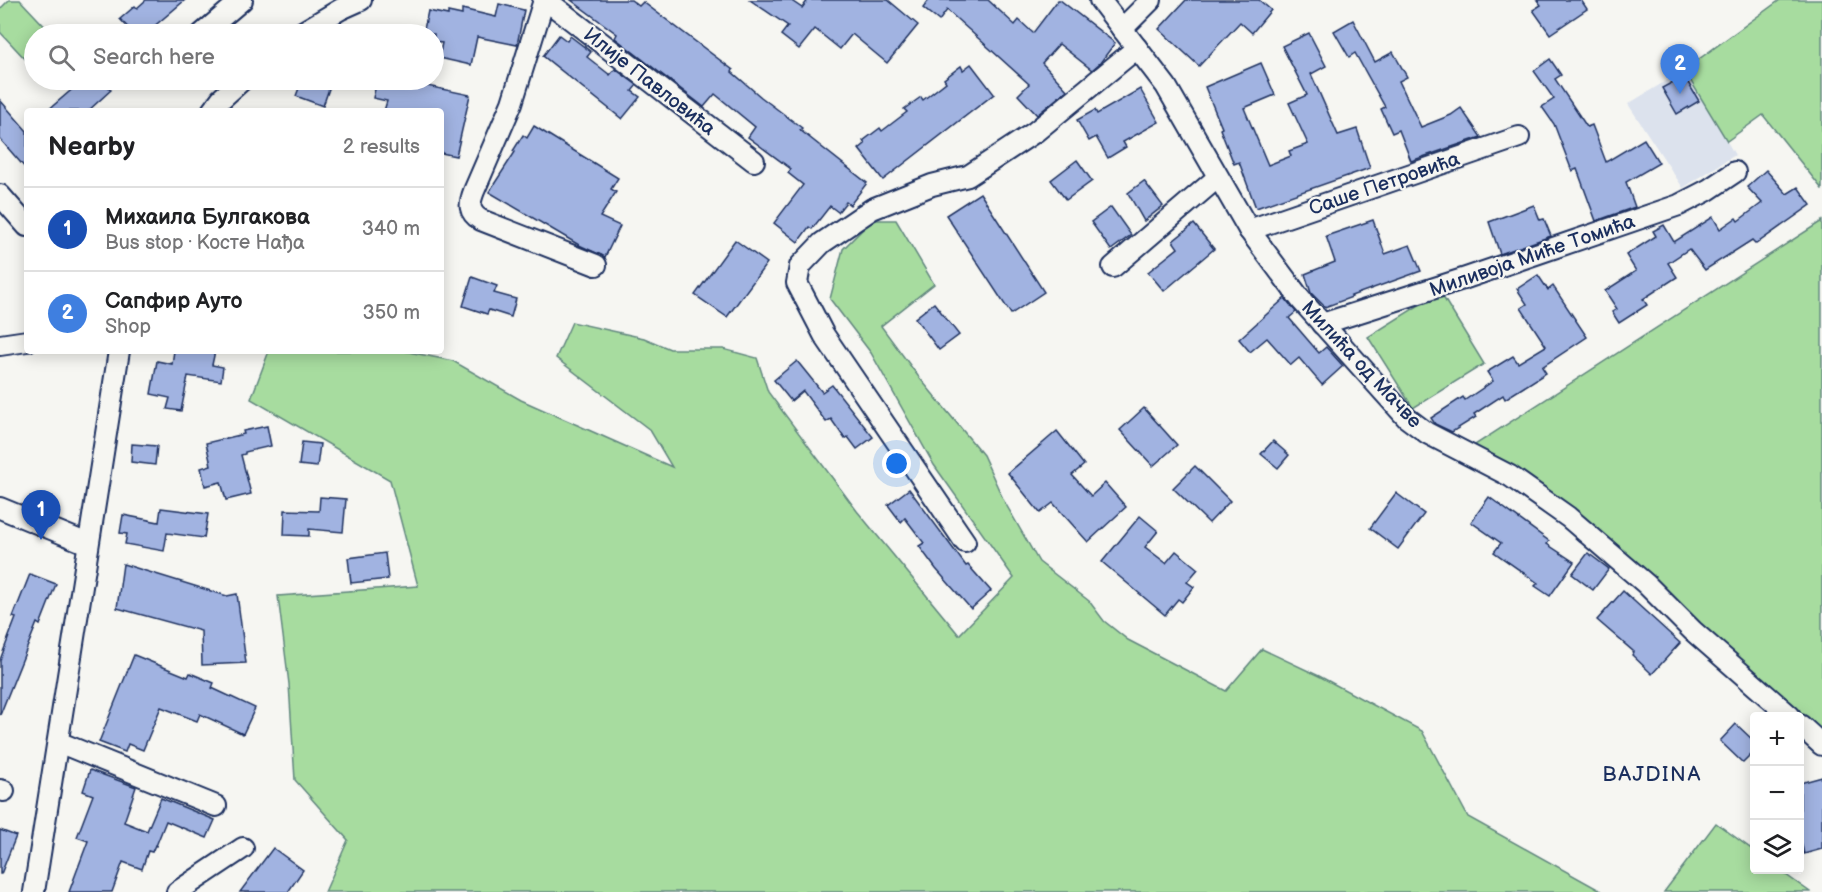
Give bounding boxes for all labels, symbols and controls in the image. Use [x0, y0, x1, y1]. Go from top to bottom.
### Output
street label: Илије Павловића [579, 23, 720, 141]
search box [24, 24, 444, 90]
icon: search [45, 41, 78, 74]
text: Search here [93, 44, 215, 71]
pin: 2 [1660, 44, 1700, 94]
text: Nearby [48, 132, 135, 163]
text: 2 results [343, 135, 420, 159]
street label: Саше Петровића [1306, 147, 1463, 221]
text: Михаила Булгакова [105, 204, 310, 231]
street label: Миливоја Миће Томића [1426, 209, 1638, 302]
text: 1 [63, 217, 72, 241]
text: 340 m [362, 217, 420, 241]
text: Bus stop · Косте Нађа [105, 231, 305, 255]
text: Сапфир Ауто [105, 288, 243, 315]
street label: Милића од Мачве [1296, 296, 1426, 433]
text: 2 [62, 301, 73, 325]
text: 350 m [363, 301, 420, 325]
text: Shop [105, 315, 151, 339]
your location [882, 449, 911, 478]
pin: 1 [22, 490, 60, 540]
map controls [1750, 712, 1804, 874]
button: + [1750, 712, 1804, 766]
district label: BAJDINA [1602, 762, 1702, 787]
button: − [1750, 766, 1804, 820]
button: layers [1750, 820, 1804, 874]

